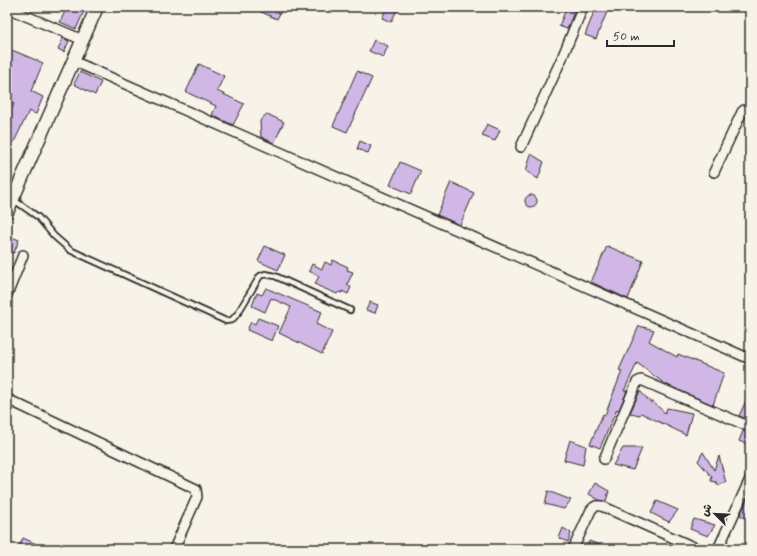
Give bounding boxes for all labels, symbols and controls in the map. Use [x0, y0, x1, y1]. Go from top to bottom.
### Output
scale bar [607, 22, 674, 48]
text: 50 m [613, 29, 640, 45]
north arrow [695, 494, 735, 534]
text: ش [698, 502, 716, 519]

